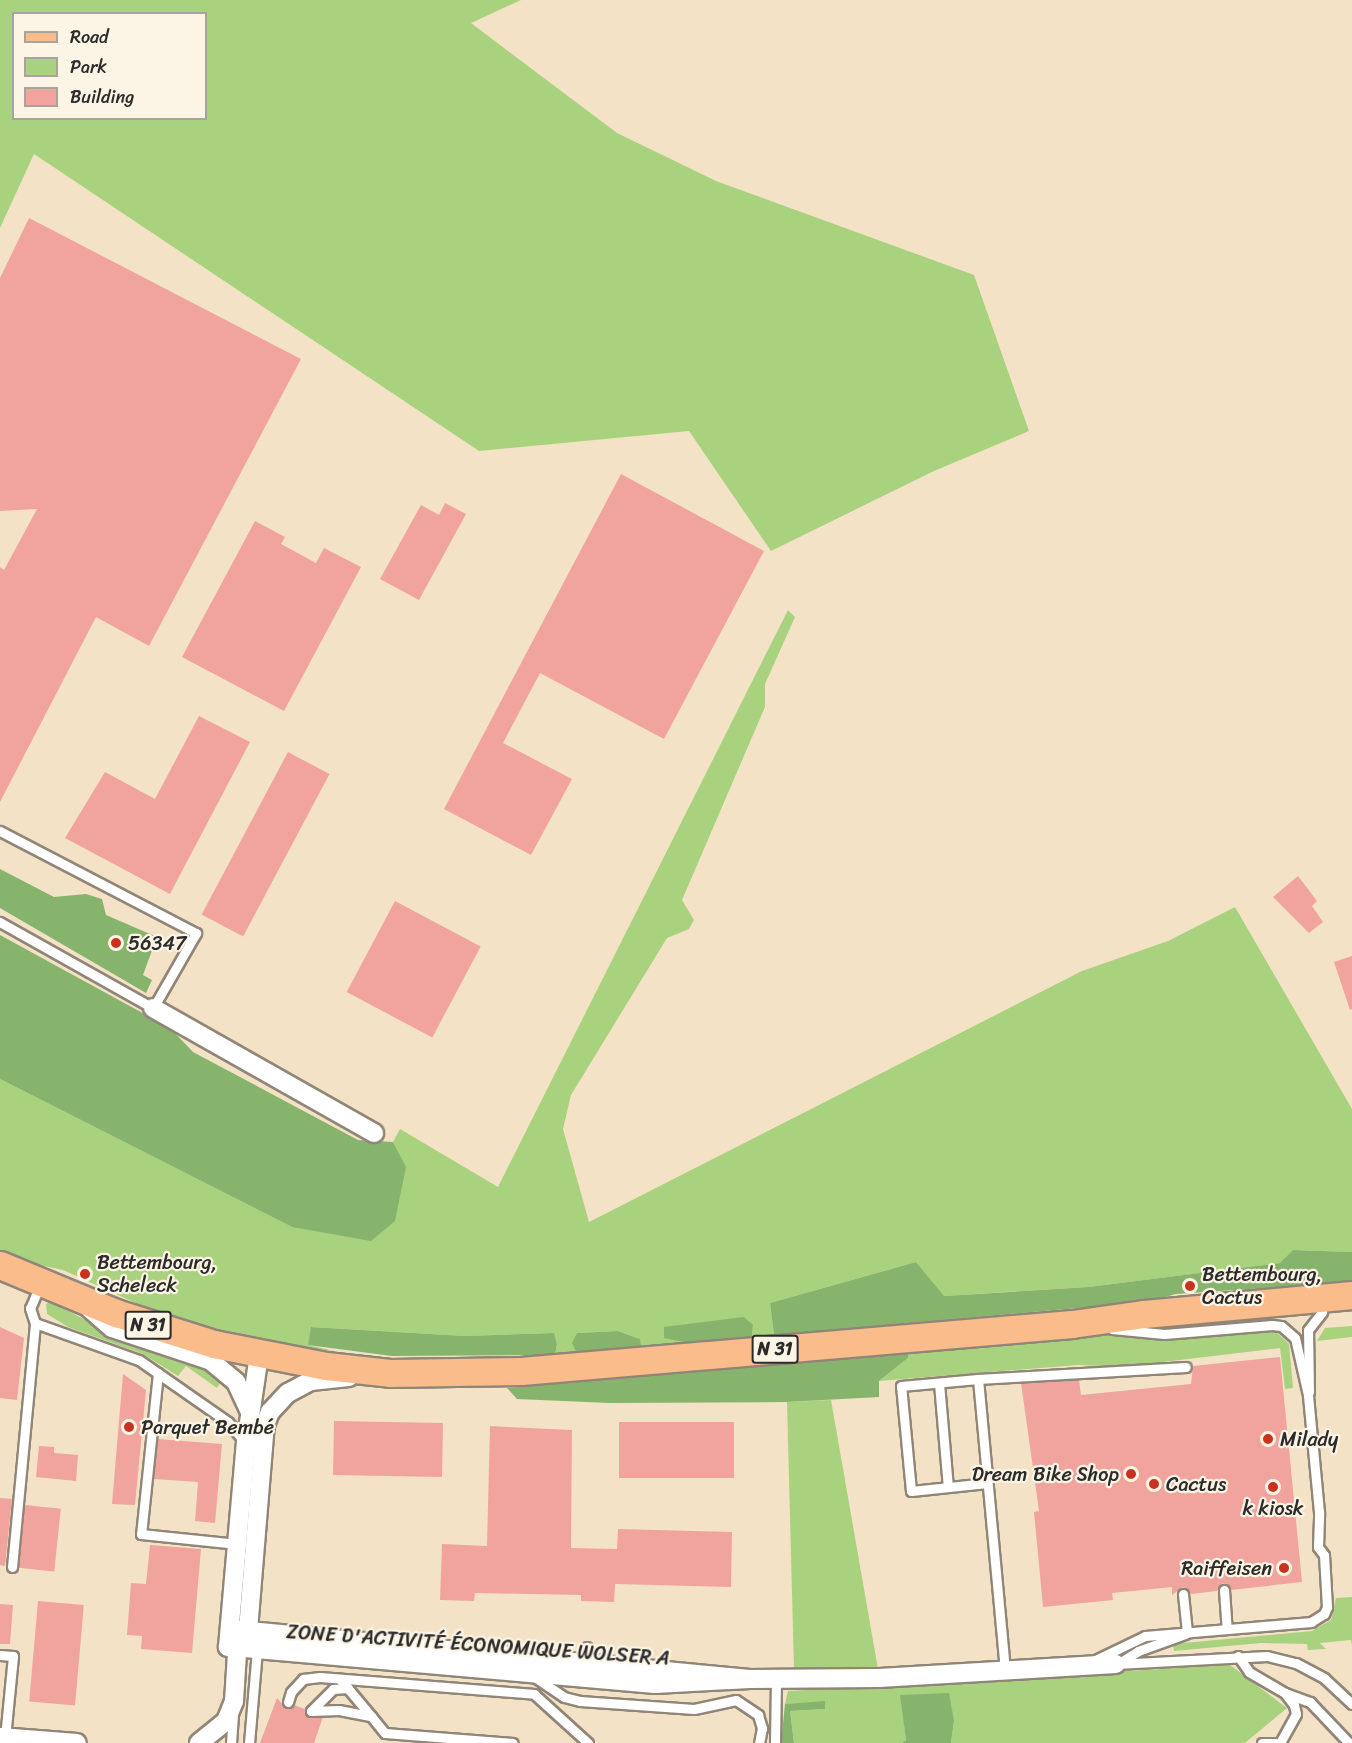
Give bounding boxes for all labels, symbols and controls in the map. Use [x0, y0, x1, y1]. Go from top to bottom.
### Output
legend [12, 12, 207, 120]
text: Road [70, 21, 109, 53]
text: Park [70, 51, 107, 83]
text: Building [70, 81, 134, 113]
place label: 56347 [128, 931, 186, 955]
marker: 56347 [109, 936, 123, 950]
place label: Bettembourg, Scheleck [97, 1250, 217, 1297]
place label: Bettembourg, Cactus [1202, 1262, 1322, 1309]
marker: Bettembourg, Scheleck [78, 1267, 92, 1281]
marker: Bettembourg, Cactus [1183, 1279, 1197, 1293]
road number: N 31 [124, 1310, 172, 1340]
road number: N 31 [751, 1334, 799, 1364]
place label: Parquet Bembé [141, 1415, 274, 1439]
marker: Parquet Bembé [122, 1420, 136, 1434]
place label: Milady [1280, 1427, 1338, 1451]
marker: Milady [1261, 1432, 1275, 1446]
place label: Dream Bike Shop [970, 1462, 1119, 1486]
marker: Dream Bike Shop [1124, 1467, 1138, 1481]
place label: Cactus [1166, 1472, 1226, 1496]
marker: Cactus [1147, 1477, 1161, 1491]
marker: k kiosk [1266, 1480, 1280, 1494]
place label: k kiosk [1242, 1496, 1304, 1520]
place label: Raiffeisen [1181, 1556, 1272, 1580]
marker: Raiffeisen [1277, 1561, 1291, 1575]
street label: ZONE D'ACTIVITÉ ÉCONOMIQUE WOLSER A [288, 1620, 668, 1670]

